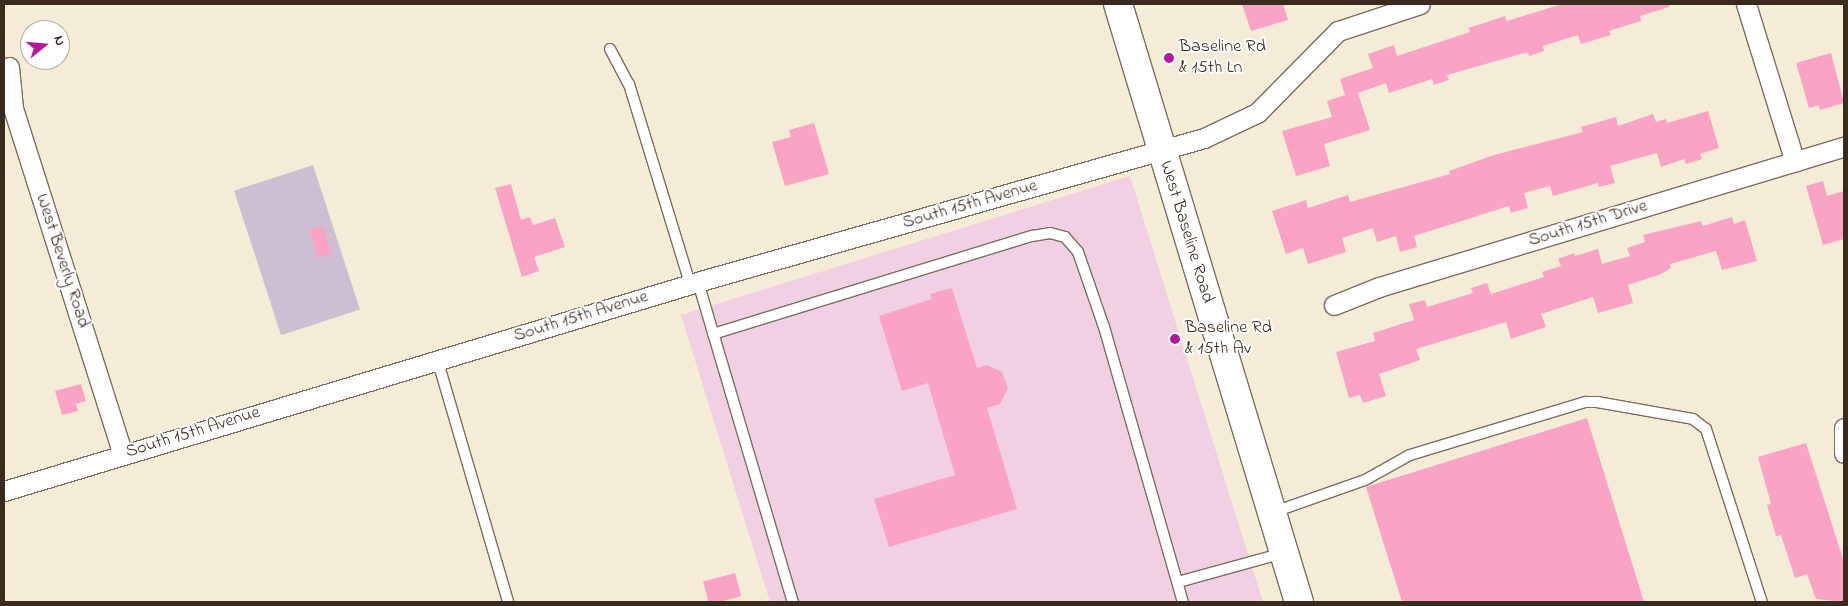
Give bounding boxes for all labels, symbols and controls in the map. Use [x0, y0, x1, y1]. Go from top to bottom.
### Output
north arrow [20, 20, 70, 70]
text: N [47, 33, 70, 48]
place label: Baseline Rd & 15th Ln [1179, 37, 1266, 80]
marker: Baseline Rd & 15th Ln [1163, 52, 1175, 64]
street label: West Baseline Road [1154, 158, 1218, 306]
street label: South 15th Avenue [900, 175, 1040, 235]
street label: West Beverly Road [30, 191, 94, 331]
street label: South 15th Drive [1526, 196, 1650, 252]
street label: South 15th Avenue [511, 286, 651, 348]
place label: Baseline Rd & 15th Av [1185, 318, 1272, 360]
marker: Baseline Rd & 15th Av [1169, 333, 1181, 345]
street label: South 15th Avenue [123, 402, 263, 464]

